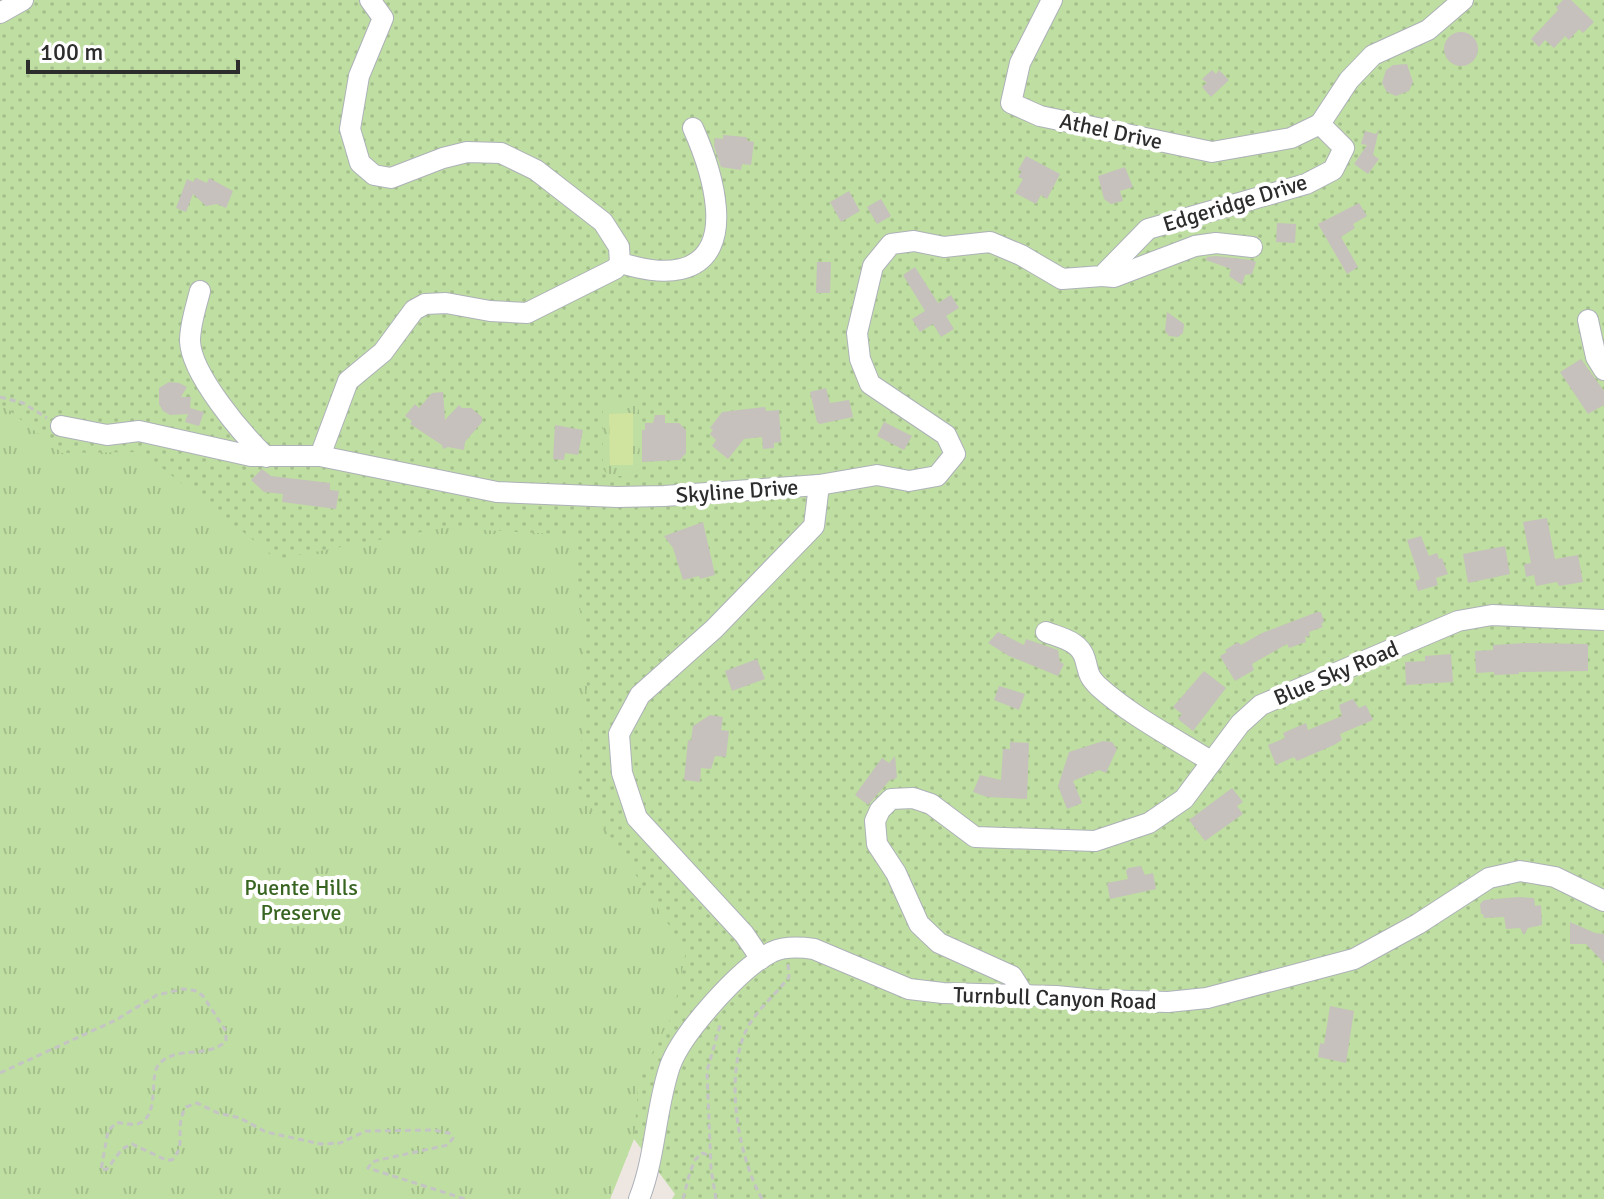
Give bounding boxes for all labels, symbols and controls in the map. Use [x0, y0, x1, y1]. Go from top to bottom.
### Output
scale bar [28, 24, 238, 74]
text: 100 m [40, 37, 103, 67]
street label: Athel Drive [1057, 107, 1165, 155]
street label: Edgeridge Drive [1160, 168, 1310, 238]
street label: Skyline Drive [675, 473, 799, 509]
street label: Blue Sky Road [1270, 635, 1402, 711]
park label: Puente Hills Preserve [244, 874, 358, 926]
street label: Turnbull Canyon Road [953, 981, 1157, 1015]

